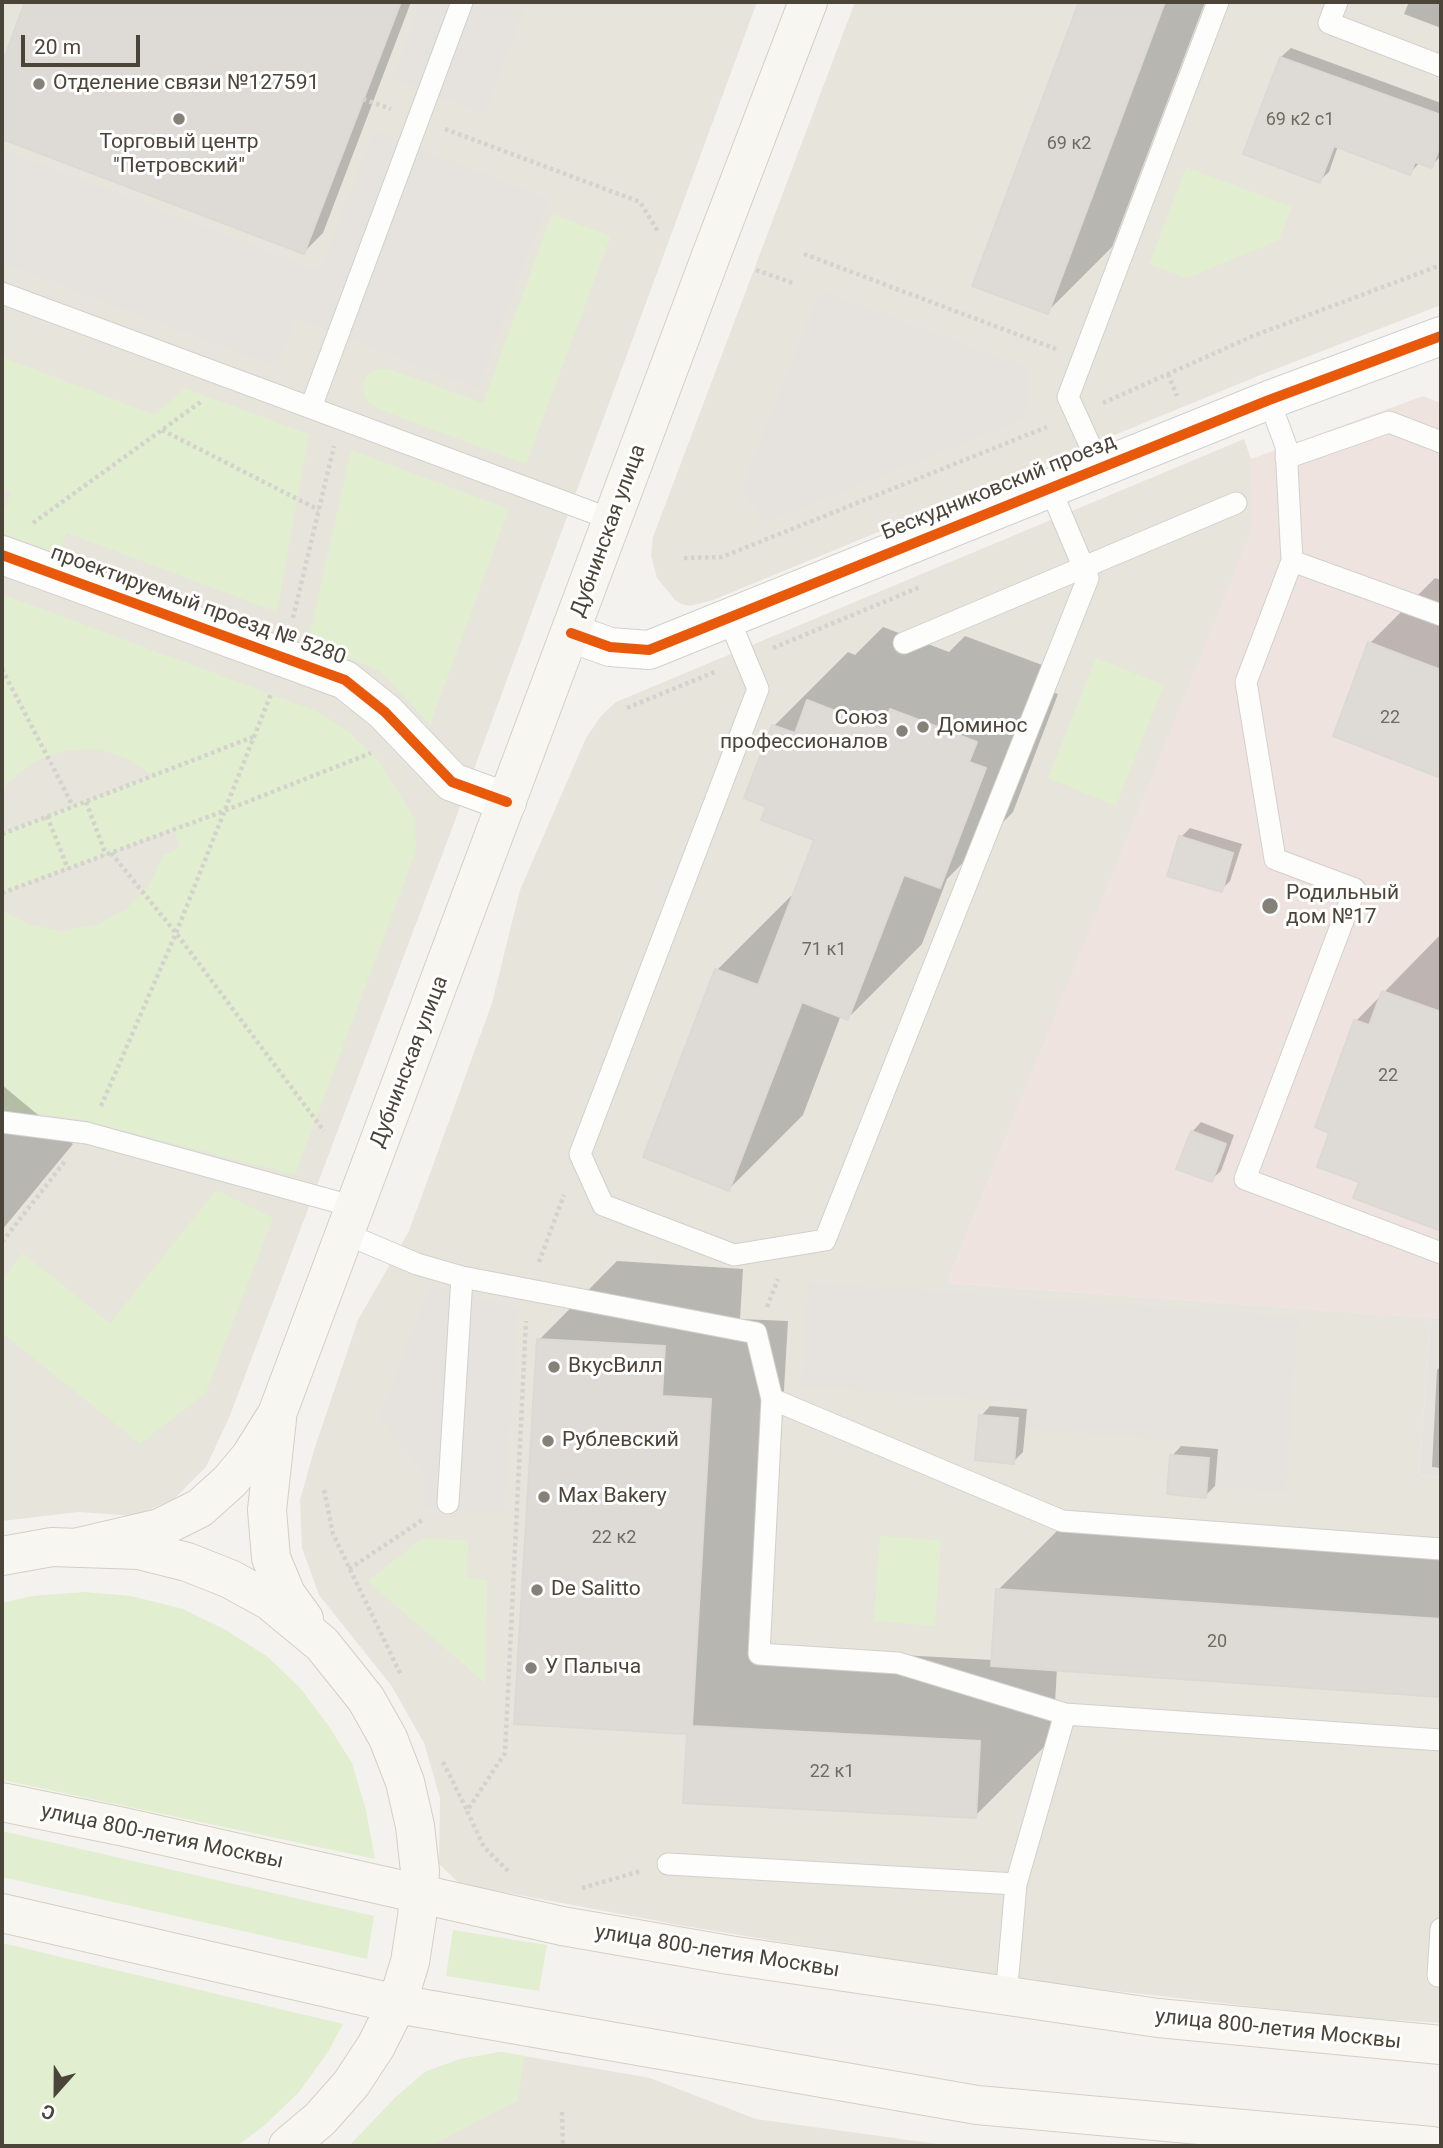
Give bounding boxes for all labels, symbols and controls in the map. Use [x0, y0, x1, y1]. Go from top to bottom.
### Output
scale bar [24, 21, 144, 65]
text: 20 m [34, 35, 81, 59]
place label: Отделение связи №127591 [53, 71, 319, 97]
marker: Отделение связи №127591 [31, 76, 47, 92]
house number: 69 к2 с1 [1266, 109, 1334, 131]
marker: Торговый центр "Петровский" [171, 111, 187, 127]
place label: Торговый центр "Петровский" [99, 130, 259, 180]
house number: 69 к2 [1047, 133, 1091, 155]
street label: Бескудниковский проезд [878, 429, 1120, 547]
street label: Дубнинская улица [566, 441, 652, 621]
street label: проектируемый проезд № 5280 [47, 541, 349, 671]
place label: Союз профессионалов [720, 706, 888, 756]
house number: 22 [1380, 707, 1400, 729]
place label: Доминос [937, 714, 1028, 740]
marker: Доминос [915, 719, 931, 735]
marker: Союз профессионалов [894, 723, 910, 739]
place label: Родильный дом №17 [1286, 881, 1399, 931]
marker: Родильный дом №17 [1260, 896, 1280, 916]
house number: 71 к1 [802, 939, 846, 961]
street label: Дубнинская улица [366, 973, 454, 1151]
house number: 22 [1378, 1065, 1398, 1087]
place label: ВкусВилл [568, 1354, 663, 1380]
marker: ВкусВилл [546, 1359, 562, 1375]
place label: Рублевский [562, 1428, 679, 1454]
marker: Рублевский [540, 1433, 556, 1449]
place label: Max Bakery [558, 1484, 667, 1510]
marker: Max Bakery [536, 1489, 552, 1505]
house number: 22 к2 [592, 1527, 636, 1549]
place label: De Salitto [551, 1577, 641, 1603]
marker: De Salitto [529, 1582, 545, 1598]
house number: 20 [1207, 1631, 1227, 1653]
place label: У Палыча [545, 1655, 641, 1681]
marker: У Палыча [523, 1660, 539, 1676]
house number: 22 к1 [810, 1761, 854, 1783]
street label: улица 800-летия Москвы [39, 1799, 285, 1875]
street label: улица 800-летия Москвы [593, 1920, 841, 1984]
street label: улица 800-летия Москвы [1154, 2005, 1402, 2055]
north arrow [21, 2057, 91, 2127]
text: С [38, 2099, 58, 2125]

